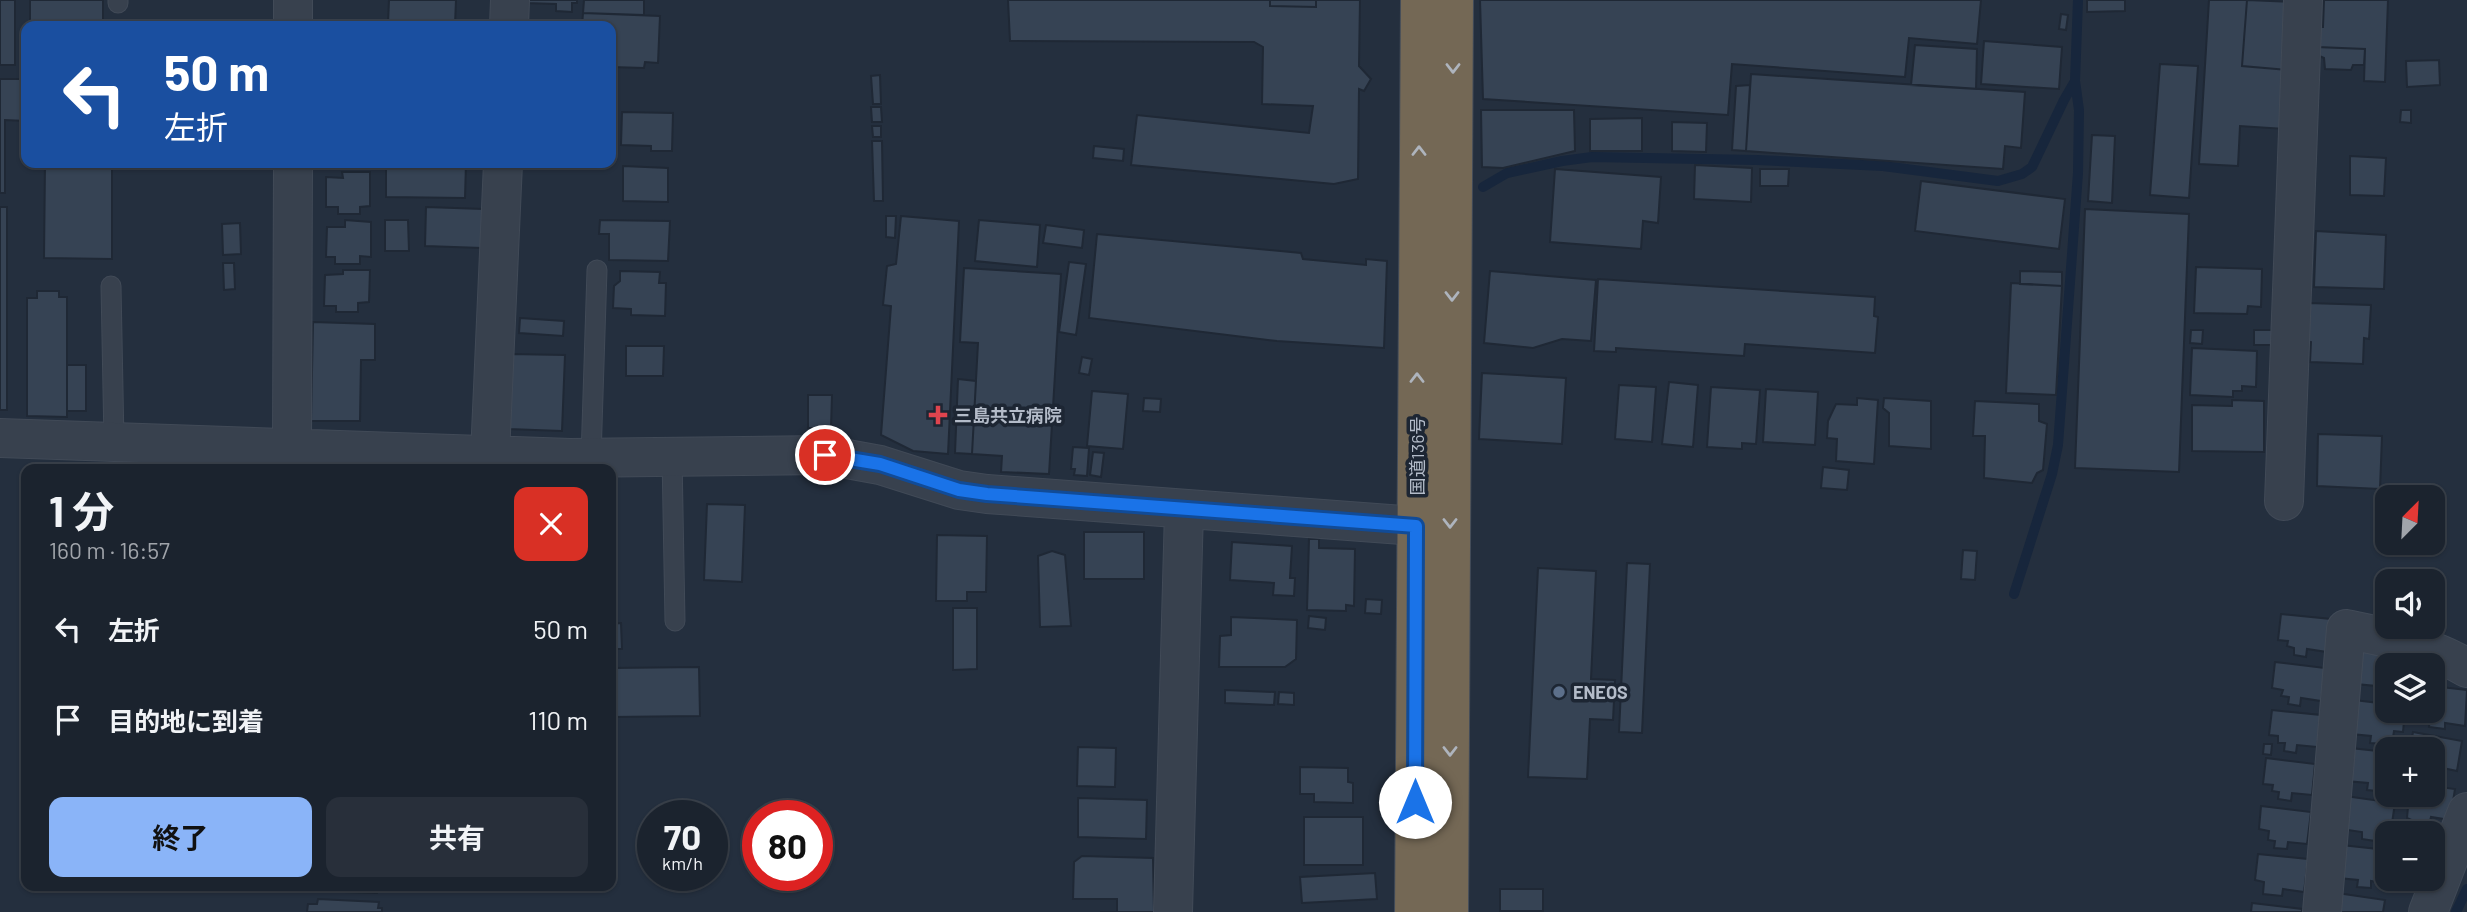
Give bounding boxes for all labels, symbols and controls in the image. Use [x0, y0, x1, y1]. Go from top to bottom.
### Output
text: 50 m [164, 42, 269, 101]
icon: left [49, 49, 140, 140]
one-way arrow [1445, 63, 1461, 74]
text: 左折 [164, 107, 228, 145]
one-way arrow [1411, 145, 1427, 156]
one-way arrow [1444, 291, 1460, 301]
one-way arrow [1409, 373, 1425, 383]
place label: 三島共立病院 [954, 404, 1062, 426]
marker: 三島共立病院 [928, 405, 948, 425]
street label: 国道136号 [1406, 417, 1428, 495]
pin [795, 425, 855, 485]
icon: arrive [806, 436, 844, 474]
text: 1 分 [49, 485, 114, 535]
north arrow [2375, 485, 2445, 555]
map controls [2375, 485, 2445, 891]
button: close [514, 487, 588, 561]
one-way arrow [1442, 518, 1458, 529]
text: 160 m · 16:57 [49, 536, 170, 564]
button: sound [2375, 569, 2445, 639]
icon: left [49, 610, 87, 648]
text: 50 m [533, 613, 588, 644]
text: 左折 [108, 614, 160, 645]
button: layers [2375, 653, 2445, 723]
place label: ENEOS [1573, 681, 1628, 703]
marker: ENEOS [1551, 684, 1567, 700]
icon: arrive [49, 701, 87, 739]
text: 110 m [528, 704, 588, 735]
text: 目的地に到着 [108, 705, 264, 736]
button: + [2375, 737, 2445, 807]
one-way arrow [1442, 745, 1457, 756]
position arrow [1378, 765, 1452, 839]
button: 終了 [49, 797, 312, 877]
button: 共有 [326, 797, 588, 877]
speed limit sign: 80 [742, 800, 833, 891]
text: 70 [664, 815, 701, 857]
button: − [2375, 821, 2445, 891]
text: km/h [662, 852, 703, 874]

